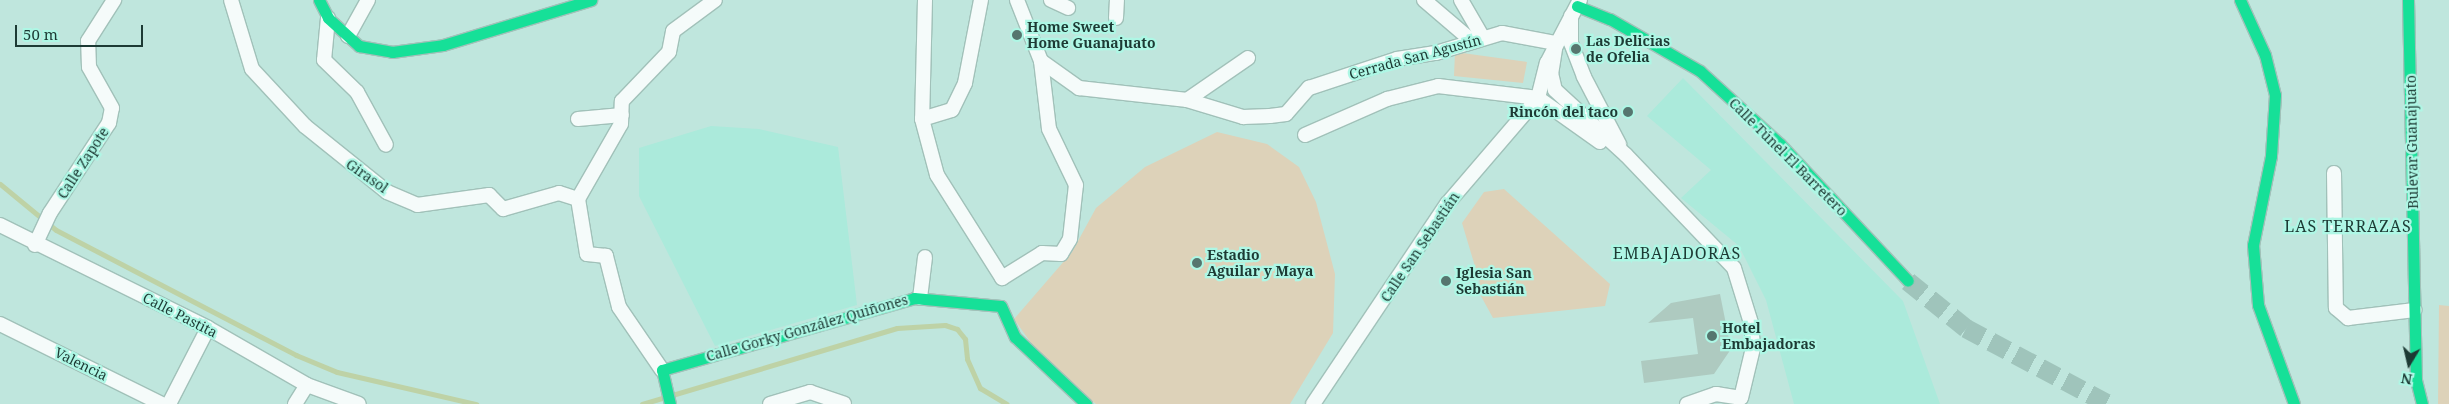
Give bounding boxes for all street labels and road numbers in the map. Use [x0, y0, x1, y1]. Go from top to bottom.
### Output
street label: Cerrada San Agustín [1347, 31, 1483, 83]
street label: Bulevar Guanajuato [2402, 75, 2422, 209]
street label: Calle Túnel El Barretero [1726, 95, 1850, 219]
street label: Calle Zapote [54, 124, 112, 202]
street label: Girasol [343, 156, 391, 196]
street label: Calle San Sebastián [1377, 189, 1463, 305]
street label: Calle Pastita [140, 289, 220, 341]
street label: Calle Gorky González Quiñones [704, 291, 910, 365]
street label: Valencia [52, 344, 110, 384]

